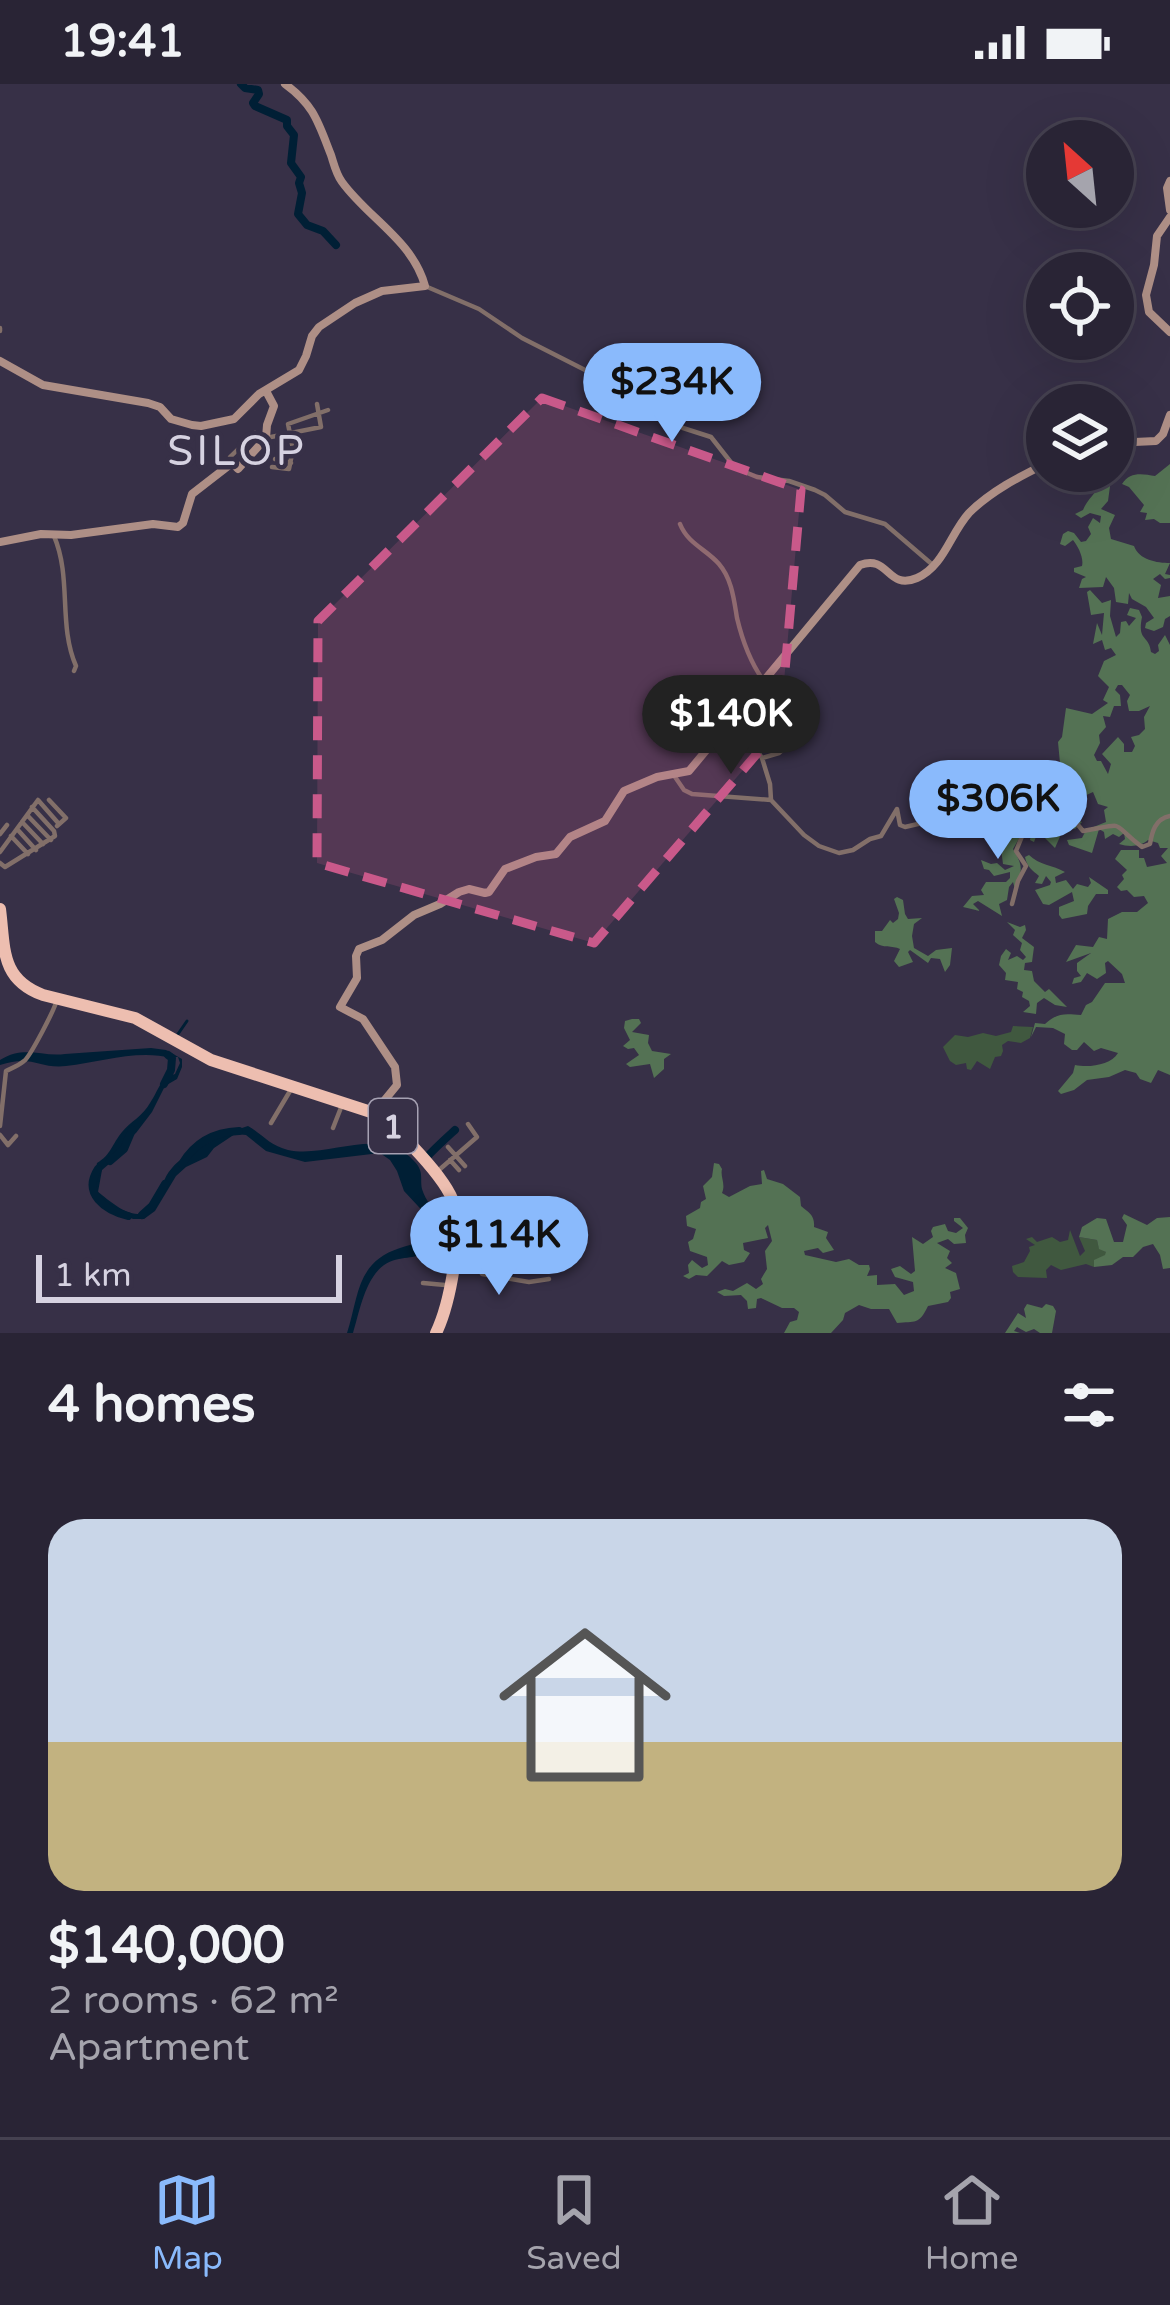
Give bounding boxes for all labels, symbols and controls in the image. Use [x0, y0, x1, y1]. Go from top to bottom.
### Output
text: 19:41 [60, 15, 185, 69]
north arrow [1026, 120, 1134, 228]
map controls [1026, 120, 1134, 492]
button: locate [1026, 252, 1134, 360]
pin: $234K [588, 343, 756, 445]
text: $234K [610, 358, 734, 405]
button: layers [1026, 384, 1134, 492]
district label: SILOP [167, 426, 307, 477]
pin: $140K [647, 675, 815, 777]
text: $140K [669, 690, 793, 737]
pin: $306K [914, 760, 1082, 862]
text: $306K [936, 775, 1060, 822]
road number: 1 [369, 1099, 417, 1153]
pin: $114K [415, 1196, 583, 1298]
text: $114K [437, 1211, 561, 1258]
scale bar [36, 1249, 342, 1302]
text: 1 km [54, 1256, 132, 1295]
icon: filters [1056, 1372, 1122, 1438]
text: 4 homes [48, 1374, 256, 1436]
icon: home [477, 1597, 693, 1813]
text: $140,000 [48, 1915, 285, 1977]
text: 2 rooms · 62 m² [48, 1977, 339, 2024]
text: Apartment [48, 2024, 249, 2071]
tab: Map [152, 2167, 223, 2278]
tab: Saved [526, 2167, 622, 2278]
tab: Home [925, 2167, 1018, 2278]

